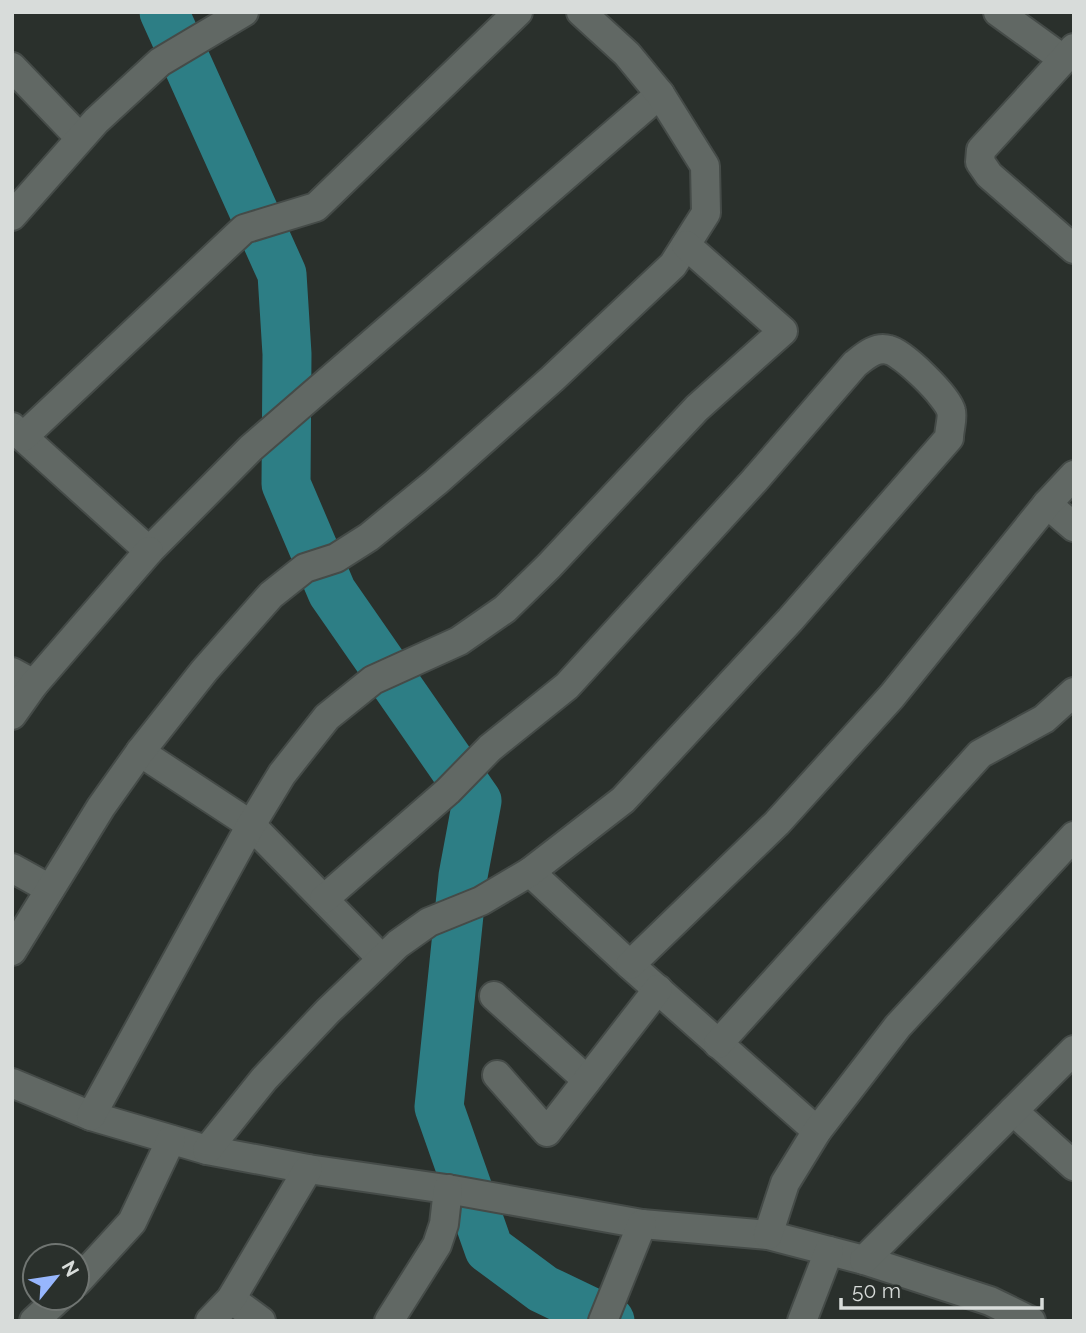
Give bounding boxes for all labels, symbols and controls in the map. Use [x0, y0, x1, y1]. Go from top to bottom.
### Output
north arrow [21, 1242, 91, 1312]
text: N [58, 1257, 84, 1280]
scale bar [841, 1266, 1042, 1310]
text: 50 m [852, 1278, 901, 1303]

